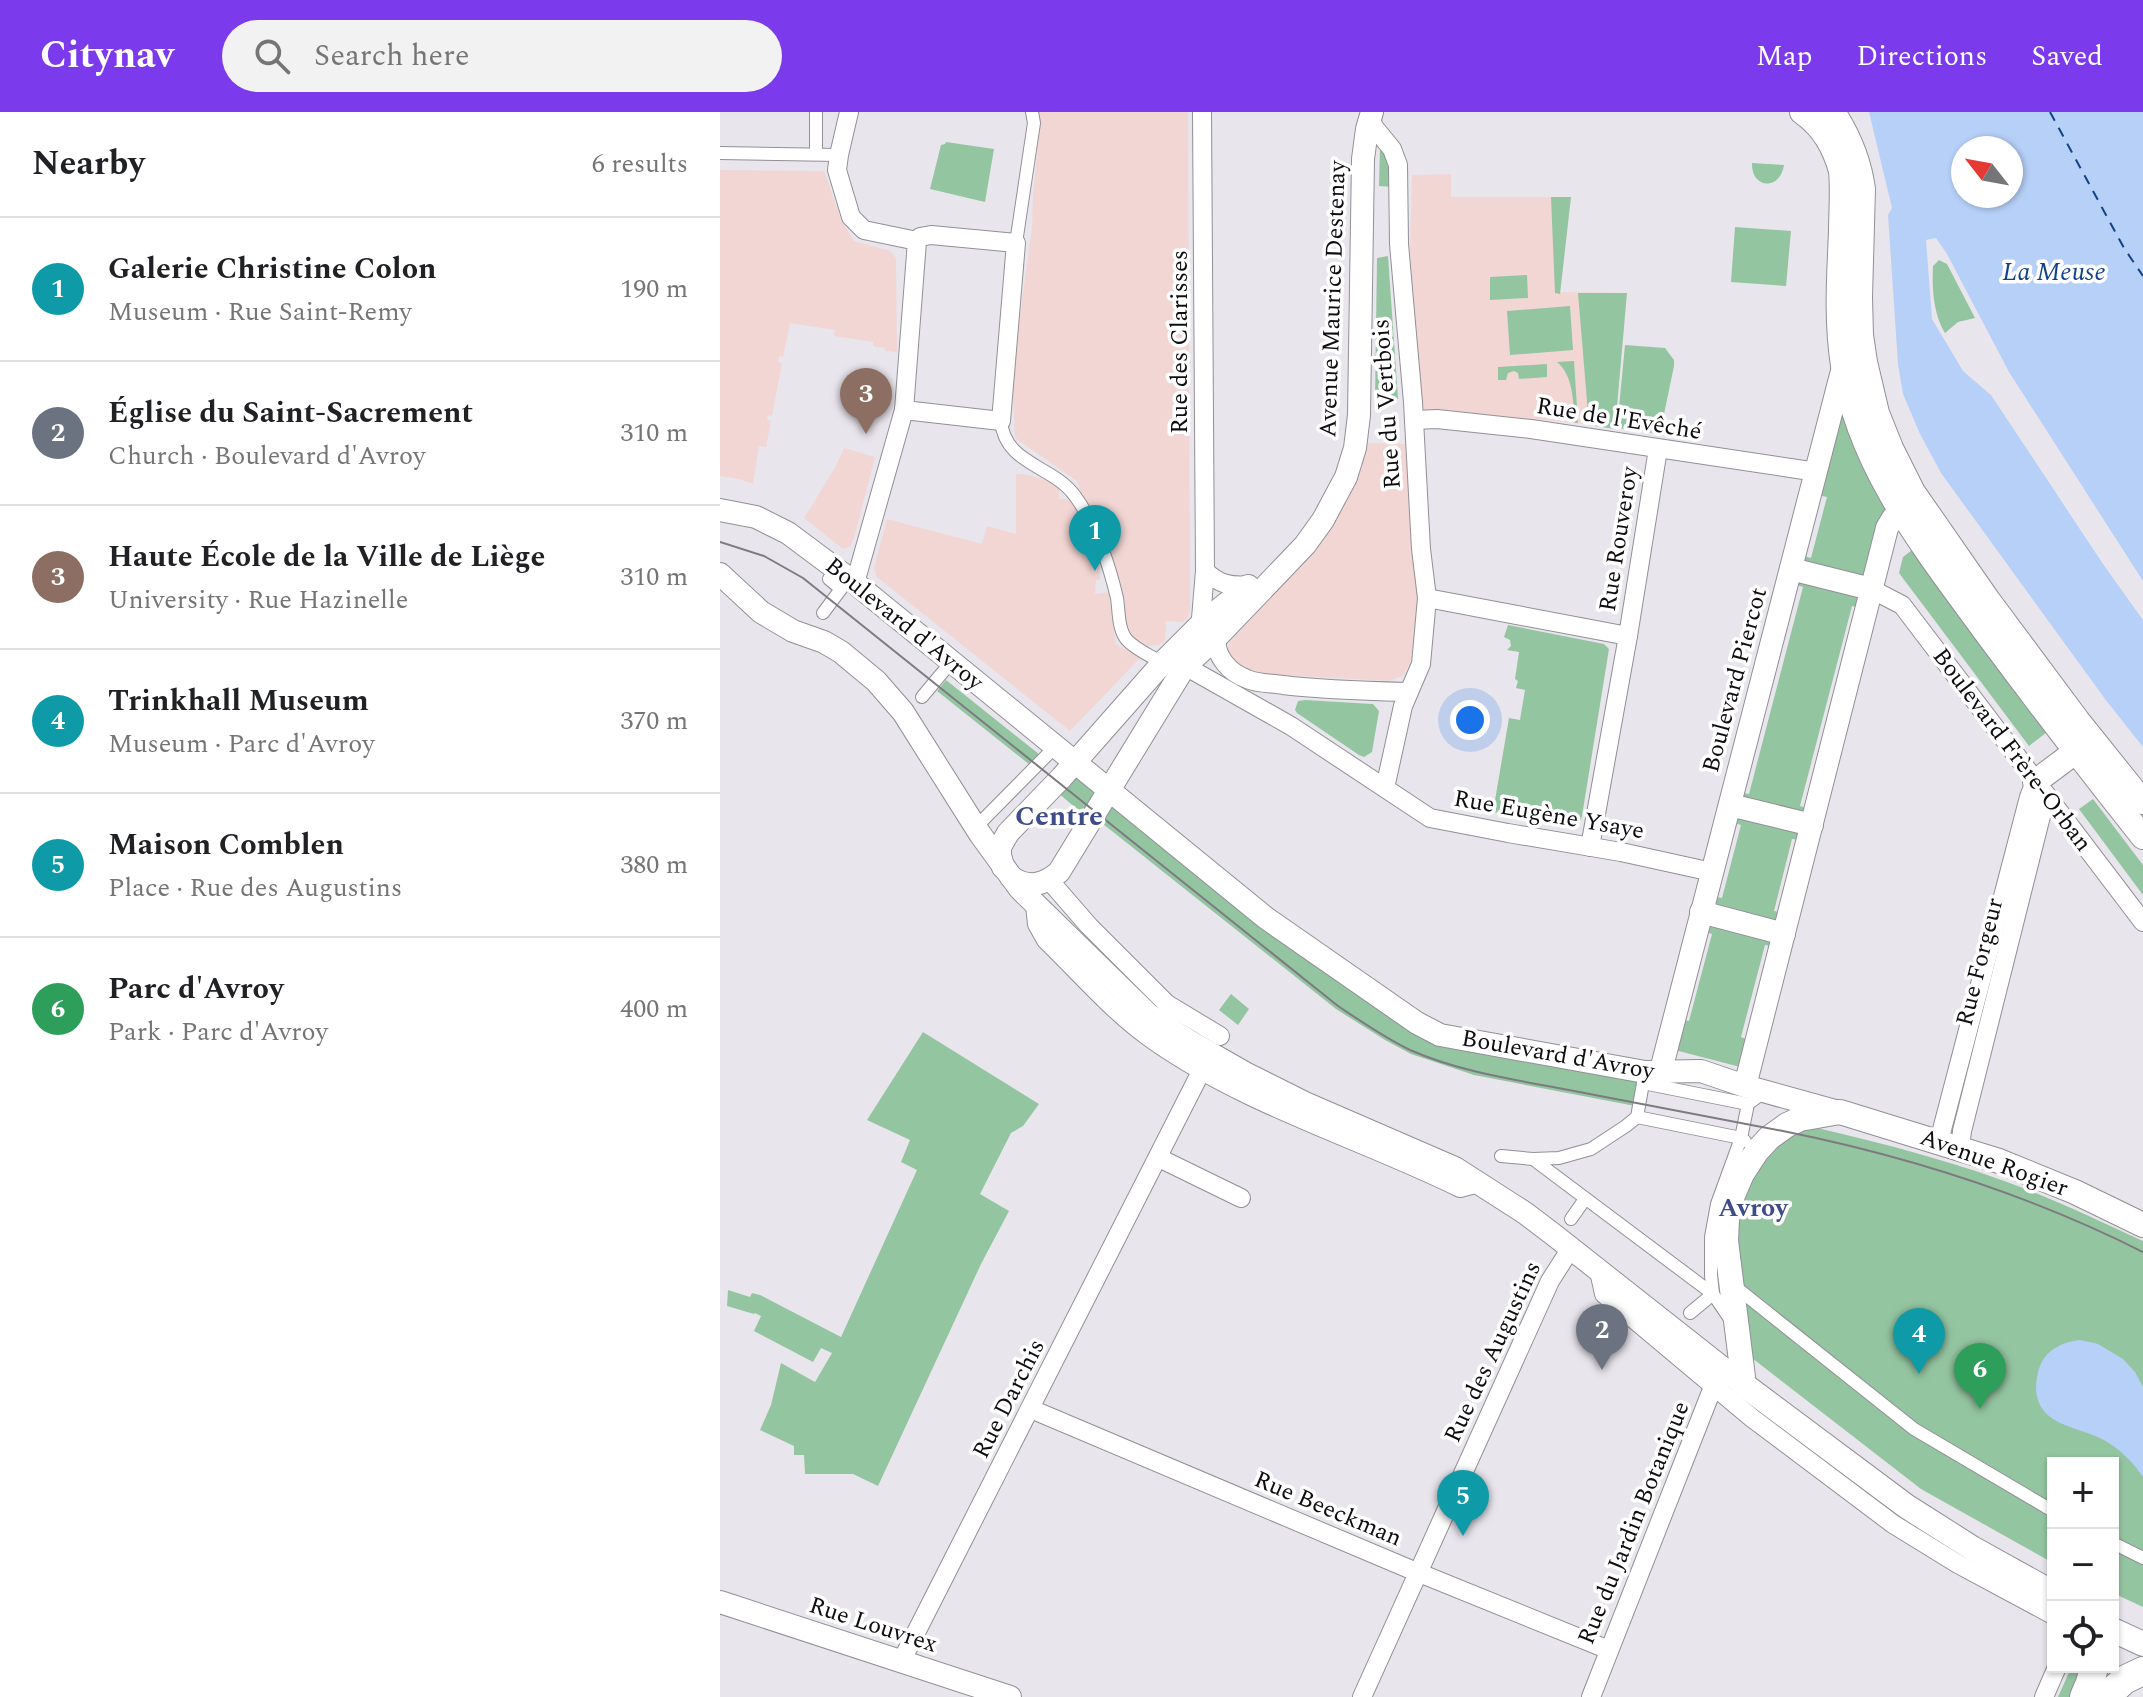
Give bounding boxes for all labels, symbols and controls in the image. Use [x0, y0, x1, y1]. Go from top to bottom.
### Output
search box [222, 20, 782, 92]
text: Citynav [40, 27, 174, 85]
text: Search here [314, 33, 469, 79]
icon: search [250, 34, 294, 78]
text: Map [1756, 35, 1813, 78]
text: Directions [1857, 35, 1987, 78]
text: Saved [2031, 35, 2103, 78]
north arrow [1951, 136, 2023, 208]
text: Nearby [32, 138, 145, 190]
text: 6 results [592, 144, 688, 184]
street label: Avenue Maurice Destenay [1310, 158, 1356, 438]
text: Galerie Christine Colon [108, 246, 437, 292]
street label: Rue des Clarisses [1162, 250, 1198, 434]
water label: La Meuse [2002, 252, 2106, 292]
text: 1 [51, 269, 65, 309]
text: 190 m [620, 269, 688, 309]
text: Museum · Rue Saint-Remy [108, 292, 412, 332]
street label: Rue du Vertbois [1363, 318, 1411, 490]
pin: 3 [840, 368, 892, 434]
street label: Rue de l'Evêché [1534, 388, 1704, 450]
text: Église du Saint-Sacrement [108, 390, 473, 436]
text: 2 [51, 413, 65, 453]
text: 310 m [620, 413, 688, 453]
text: Church · Boulevard d'Avroy [108, 436, 426, 476]
street label: Rue Rouveroy [1590, 462, 1648, 614]
pin: 1 [1069, 505, 1121, 571]
text: Haute École de la Ville de Liège [108, 534, 545, 580]
street label: Boulevard d'Avroy [817, 549, 992, 700]
text: 3 [51, 557, 65, 597]
text: 310 m [620, 557, 688, 597]
text: University · Rue Hazinelle [108, 580, 408, 620]
street label: Boulevard Piercot [1693, 583, 1777, 777]
street label: Boulevard Frère-Orban [1923, 641, 2101, 859]
text: Trinkhall Museum [108, 678, 369, 724]
your location [1450, 700, 1490, 740]
text: 4 [51, 701, 65, 741]
text: 370 m [620, 701, 688, 741]
text: Museum · Parc d'Avroy [108, 724, 375, 764]
street label: Rue Eugène Ysaye [1451, 781, 1647, 849]
district label: Centre [1015, 795, 1103, 838]
text: Maison Comblen [108, 822, 344, 868]
text: 5 [51, 845, 65, 885]
text: 380 m [620, 845, 688, 885]
text: Place · Rue des Augustins [108, 868, 402, 908]
street label: Rue Forgeur [1947, 894, 2013, 1030]
text: Parc d'Avroy [108, 966, 283, 1012]
text: 6 [51, 989, 65, 1029]
text: 400 m [620, 989, 688, 1029]
text: Park · Parc d'Avroy [108, 1012, 328, 1052]
street label: Boulevard d'Avroy [1459, 1020, 1659, 1090]
street label: Avenue Rogier [1915, 1119, 2073, 1207]
district label: Avroy [1718, 1188, 1789, 1228]
street label: Rue des Augustins [1435, 1255, 1551, 1449]
pin: 2 [1576, 1304, 1628, 1370]
pin: 4 [1893, 1308, 1945, 1374]
street label: Rue Darchis [963, 1333, 1055, 1465]
pin: 6 [1954, 1343, 2006, 1409]
street label: Rue du Jardin Botanique [1569, 1396, 1699, 1650]
map controls [2047, 1457, 2119, 1673]
button: + [2047, 1457, 2119, 1529]
street label: Rue Beeckman [1249, 1462, 1407, 1556]
pin: 5 [1437, 1470, 1489, 1536]
button: − [2047, 1529, 2119, 1601]
street label: Rue Louvrex [804, 1587, 942, 1663]
button: locate [2047, 1601, 2119, 1673]

